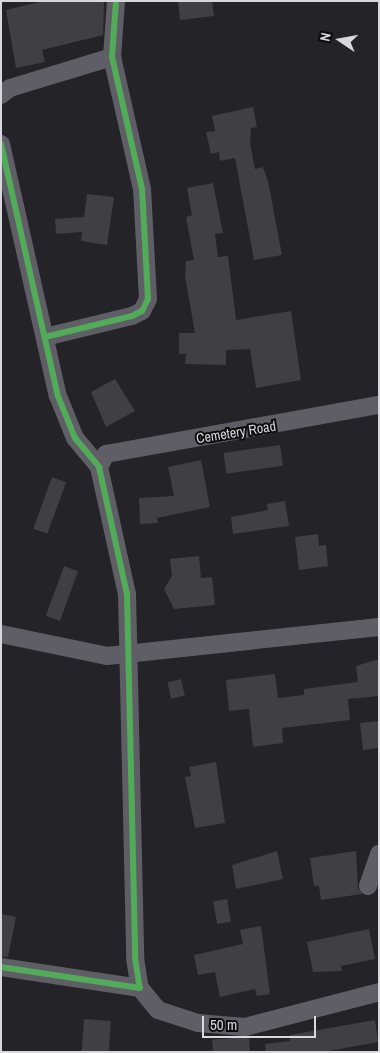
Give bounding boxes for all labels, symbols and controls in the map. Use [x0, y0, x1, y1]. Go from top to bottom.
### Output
north arrow [315, 15, 365, 65]
text: N [316, 31, 335, 43]
street label: Cemetery Road [195, 417, 277, 447]
scale bar [205, 1006, 319, 1038]
text: 50 m [210, 1014, 237, 1035]

